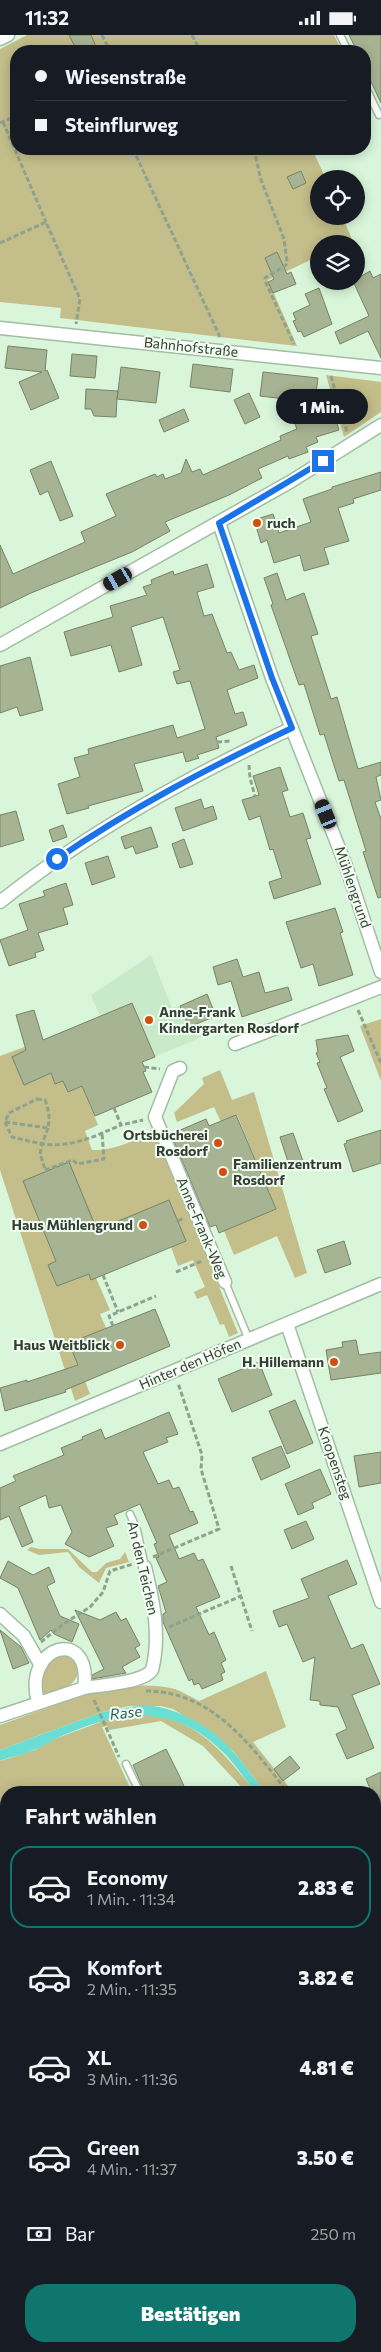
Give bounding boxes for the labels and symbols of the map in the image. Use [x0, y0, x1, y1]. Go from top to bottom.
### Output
street label: Bahnhofstraße [143, 333, 239, 360]
callout: 1 Min. [277, 389, 369, 423]
route end [312, 450, 334, 472]
place label: ruch [267, 514, 296, 531]
marker: ruch [251, 517, 263, 529]
car [101, 565, 134, 593]
car [313, 797, 338, 831]
street label: Mühlengrund [332, 844, 375, 930]
route start [46, 848, 68, 870]
place label: Anne-Frank Kindergarten Rosdorf [159, 1003, 299, 1036]
marker: Anne-Frank Kindergarten Rosdorf [143, 1014, 155, 1026]
place label: Ortsbücherei Rosdorf [123, 1126, 208, 1159]
marker: Ortsbücherei Rosdorf [212, 1137, 224, 1149]
place label: Familienzentrum Rosdorf [233, 1155, 342, 1188]
marker: Familienzentrum Rosdorf [217, 1166, 229, 1178]
street label: Anne-Frank-Weg [173, 1175, 232, 1281]
place label: Haus Mühlengrund [11, 1216, 133, 1233]
marker: Haus Mühlengrund [137, 1219, 149, 1231]
street label: Hinter den Höfen [136, 1334, 243, 1393]
place label: Haus Weitblick [13, 1336, 110, 1353]
marker: Haus Weitblick [114, 1339, 126, 1351]
place label: H. Hillemann [242, 1353, 324, 1370]
marker: H. Hillemann [328, 1356, 340, 1368]
street label: Knopensteg [315, 1424, 356, 1502]
street label: An den Teichen [124, 1519, 163, 1616]
water label: Rase [109, 1701, 143, 1723]

